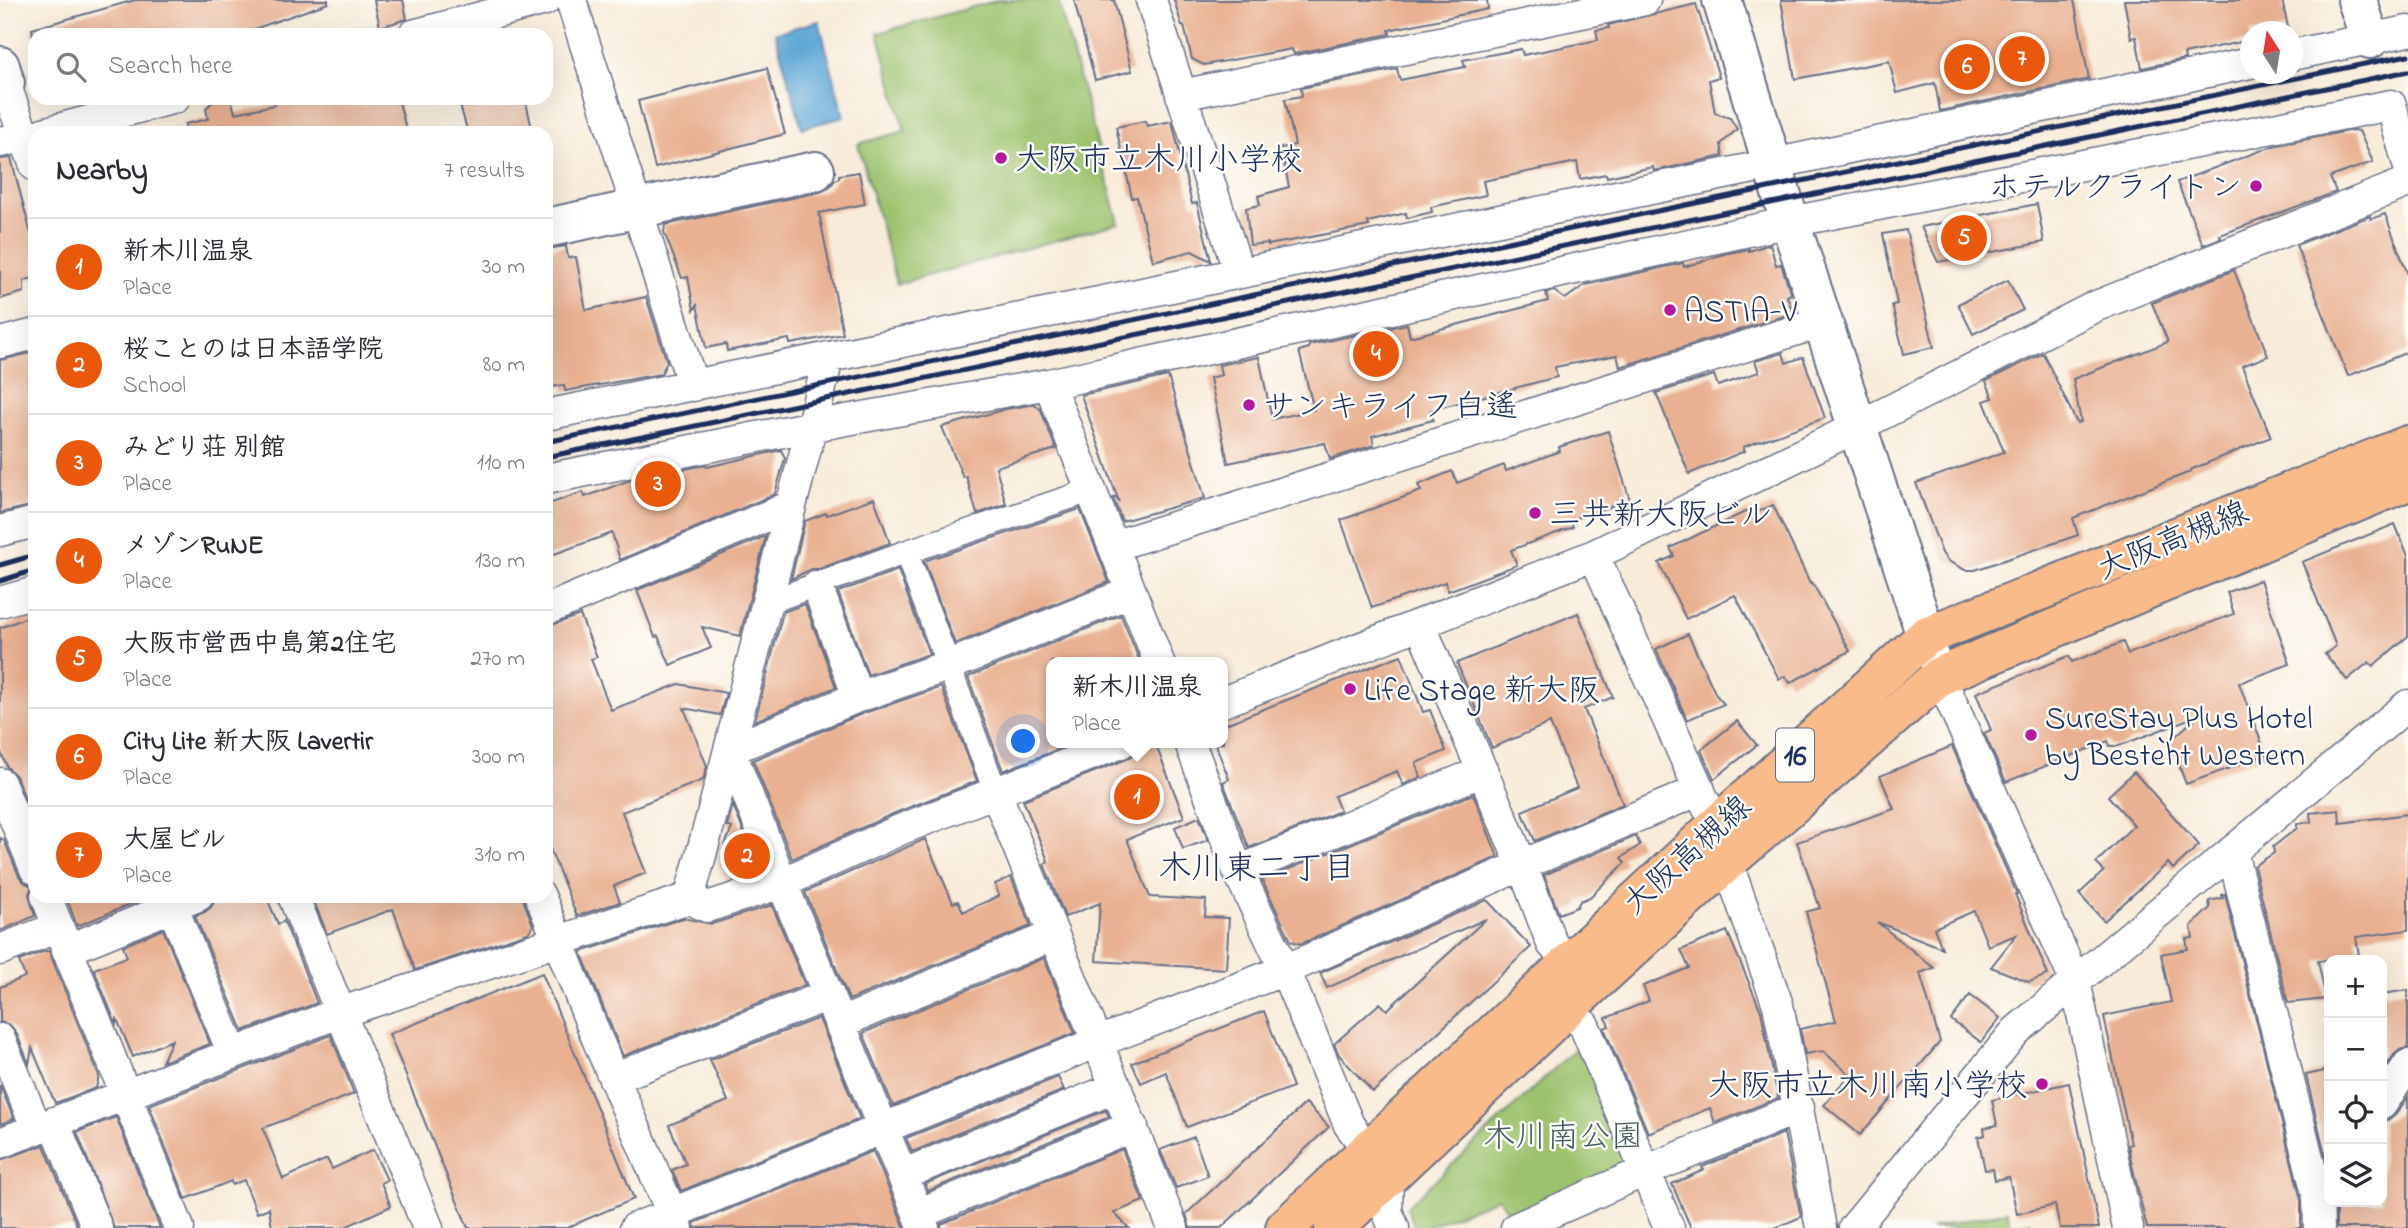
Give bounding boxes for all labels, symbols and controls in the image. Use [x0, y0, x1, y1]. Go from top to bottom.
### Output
north arrow [2240, 21, 2303, 84]
search box [28, 28, 553, 105]
pin: 7 [1999, 33, 2045, 85]
pin: 6 [1944, 41, 1990, 93]
icon: search [52, 48, 90, 86]
text: Search here [108, 48, 233, 86]
place label: 大阪市立木川小学校 [1015, 138, 1303, 185]
text: Nearby [56, 150, 148, 194]
marker: 大阪市立木川小学校 [993, 150, 1009, 166]
text: 7 results [444, 155, 525, 188]
place label: ホテルクライトン [1989, 166, 2242, 213]
marker: ホテルクライトン [2248, 178, 2264, 194]
pin: 5 [1941, 212, 1987, 264]
text: 新木川温泉 [123, 234, 253, 272]
text: 1 [75, 251, 83, 284]
text: 30 m [482, 251, 525, 284]
text: Place [123, 272, 172, 305]
place label: ASTIA-V [1684, 290, 1798, 337]
marker: ASTIA-V [1662, 302, 1678, 318]
pin: 4 [1353, 328, 1399, 380]
text: 桜ことのは日本語学院 [123, 332, 383, 370]
text: 2 [73, 349, 85, 382]
text: 80 m [483, 349, 525, 382]
text: School [123, 370, 186, 403]
place label: サンキライフ白遙 [1263, 385, 1518, 432]
marker: サンキライフ白遙 [1241, 397, 1257, 413]
text: みどり荘 別館 [123, 430, 286, 468]
text: 3 [74, 447, 84, 480]
text: 110 m [477, 447, 525, 480]
pin: 3 [635, 458, 681, 510]
text: Place [123, 468, 172, 501]
street label: 大阪高槻線 [2090, 490, 2256, 594]
place label: 三共新大阪ビル [1549, 493, 1772, 540]
marker: 三共新大阪ビル [1527, 505, 1543, 521]
text: メゾンRuNE [123, 528, 263, 566]
text: 4 [74, 545, 84, 578]
text: 130 m [475, 545, 525, 578]
text: Place [123, 566, 172, 599]
text: 大阪市営西中島第2住宅 [123, 626, 396, 664]
text: 5 [72, 643, 86, 676]
text: 270 m [471, 643, 525, 676]
popup [1046, 657, 1228, 748]
text: Place [123, 664, 172, 697]
place label: Life Stage 新大阪 [1364, 669, 1600, 716]
text: 新木川温泉 [1072, 670, 1202, 708]
marker: Life Stage 新大阪 [1342, 681, 1358, 697]
place label: SureStay Plus Hotel by Besteht Western [2045, 697, 2313, 781]
text: Place [1072, 708, 1121, 741]
text: City Lite 新大阪 Lavertir [123, 724, 373, 762]
your location [1006, 724, 1040, 758]
marker: SureStay Plus Hotel by Besteht Western [2023, 727, 2039, 743]
road number: 16 [1776, 728, 1814, 782]
text: 6 [74, 741, 84, 774]
text: 300 m [472, 741, 525, 774]
text: Place [123, 762, 172, 795]
pin: 1 [1114, 771, 1160, 823]
street label: 大阪高槻線 [1613, 786, 1764, 928]
text: 大屋ビル [123, 822, 226, 860]
pin: 2 [724, 830, 770, 882]
text: 7 [74, 839, 84, 872]
text: 310 m [475, 839, 525, 872]
district label: 木川東二丁目 [1158, 846, 1356, 894]
text: Place [123, 860, 172, 893]
map controls [2324, 955, 2387, 1207]
button: + [2324, 955, 2387, 1018]
button: − [2324, 1018, 2387, 1081]
place label: 大阪市立木川南小学校 [1708, 1064, 2028, 1111]
marker: 大阪市立木川南小学校 [2034, 1076, 2050, 1092]
button: locate [2324, 1081, 2387, 1144]
park label: 木川南公園 [1483, 1115, 1643, 1162]
button: layers [2324, 1144, 2387, 1207]

